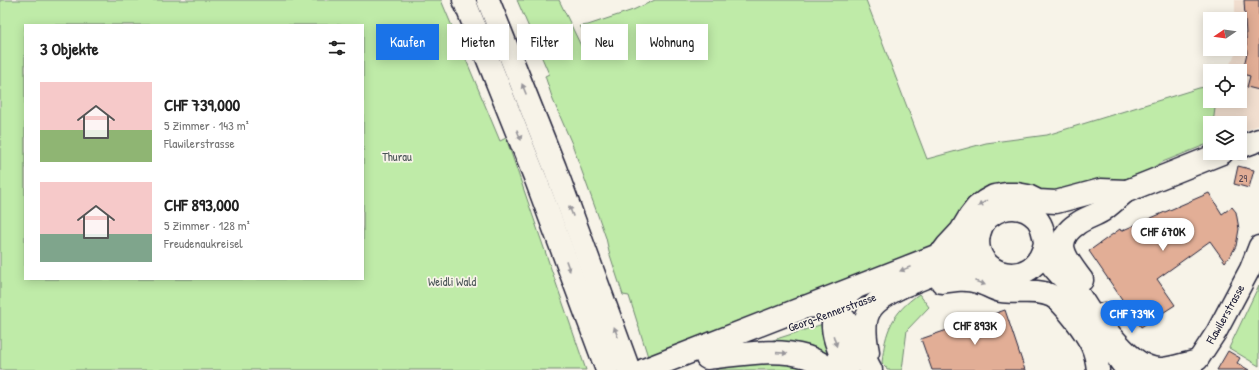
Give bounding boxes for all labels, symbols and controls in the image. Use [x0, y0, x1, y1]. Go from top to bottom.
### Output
north arrow [1203, 12, 1247, 56]
map controls [1203, 12, 1247, 160]
chip: Kaufen [376, 24, 439, 60]
chip: Mieten [447, 24, 509, 60]
chip: Filter [517, 24, 573, 60]
chip: Neu [581, 24, 628, 60]
chip: Wohnung [636, 24, 708, 60]
text: 3 Objekte [40, 37, 98, 60]
icon: filters [326, 37, 348, 59]
button: locate [1203, 64, 1247, 108]
one-way arrow [521, 83, 527, 95]
text: CHF 739,000 [164, 93, 240, 116]
icon: home [72, 98, 120, 146]
text: 5 Zimmer · 143 m² [164, 116, 249, 134]
button: layers [1203, 116, 1247, 160]
one-way arrow [516, 130, 522, 142]
text: Flawilerstrasse [164, 134, 235, 152]
park label: Thurau [382, 148, 412, 165]
house number: 29 [1239, 172, 1248, 185]
text: CHF 893,000 [164, 193, 239, 216]
icon: home [72, 198, 120, 246]
one-way arrow [978, 199, 988, 207]
one-way arrow [567, 204, 573, 216]
text: 5 Zimmer · 128 m² [164, 216, 250, 234]
pin: CHF 670K [1122, 218, 1204, 252]
text: CHF 670K [1140, 222, 1186, 240]
text: Freudenaukreisel [164, 234, 243, 252]
one-way arrow [566, 260, 572, 272]
one-way arrow [899, 266, 910, 272]
park label: Weidli Wald [428, 273, 476, 290]
one-way arrow [974, 281, 986, 287]
street label: Flawilerstrasse [1201, 281, 1248, 348]
street label: Georg-Rennerstrasse [786, 288, 879, 336]
pin: CHF 739K [1091, 300, 1173, 334]
text: CHF 739K [1110, 304, 1154, 322]
pin: CHF 893K [934, 312, 1016, 346]
text: CHF 893K [953, 316, 997, 334]
one-way arrow [612, 326, 618, 338]
one-way arrow [832, 336, 838, 348]
one-way arrow [776, 349, 788, 356]

